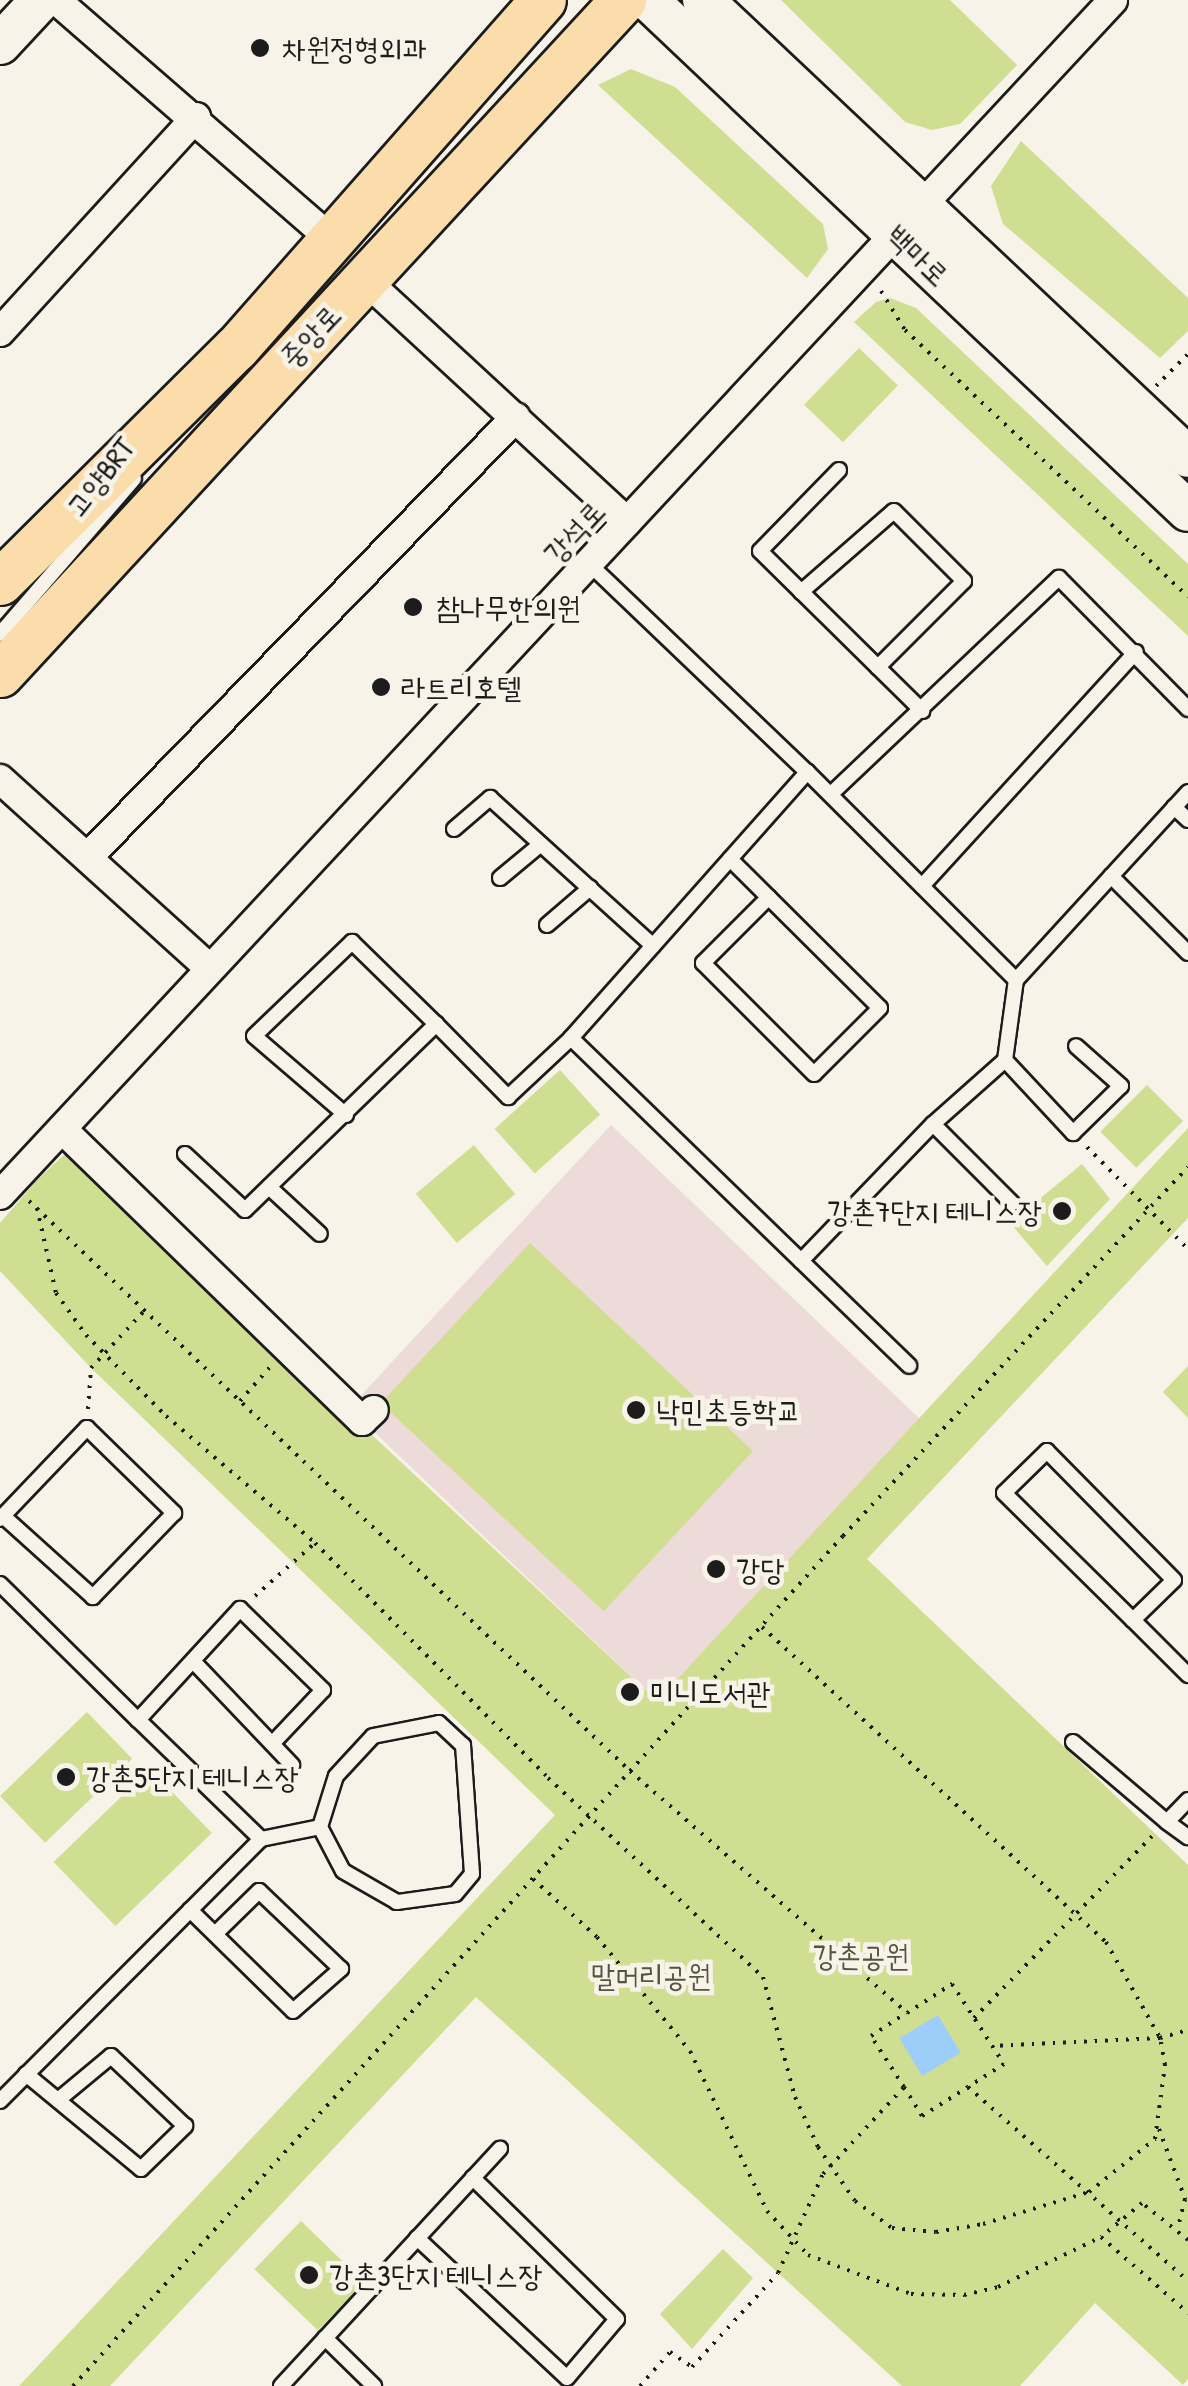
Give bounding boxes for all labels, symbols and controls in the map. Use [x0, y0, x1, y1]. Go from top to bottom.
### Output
place label: 차원정형외과 [282, 30, 427, 66]
marker: 차원정형외과 [247, 35, 273, 61]
street label: 백마로 [879, 217, 957, 293]
street label: 중앙로 [272, 297, 348, 375]
street label: 고양BRT [58, 430, 142, 524]
street label: 강석로 [536, 493, 612, 571]
place label: 참나무한의원 [436, 589, 581, 625]
marker: 참나무한의원 [400, 594, 426, 620]
place label: 라트리호텔 [401, 669, 522, 705]
marker: 라트리호텔 [370, 676, 392, 698]
place label: 강촌7단지 테니스장 [827, 1193, 1042, 1229]
marker: 강촌7단지 테니스장 [1051, 1200, 1073, 1222]
place label: 낙민초등학교 [656, 1392, 801, 1428]
marker: 낙민초등학교 [625, 1399, 647, 1421]
place label: 강당 [736, 1551, 784, 1587]
marker: 강당 [705, 1558, 727, 1580]
place label: 미니도서관 [650, 1674, 771, 1710]
marker: 미니도서관 [619, 1681, 641, 1703]
place label: 강촌5단지 테니스장 [86, 1759, 299, 1795]
marker: 강촌5단지 테니스장 [55, 1766, 77, 1788]
park label: 강촌공원 [813, 1937, 909, 1973]
park label: 말머리공원 [591, 1957, 711, 1993]
place label: 강촌3단지 테니스장 [329, 2257, 542, 2293]
marker: 강촌3단지 테니스장 [298, 2264, 320, 2286]

